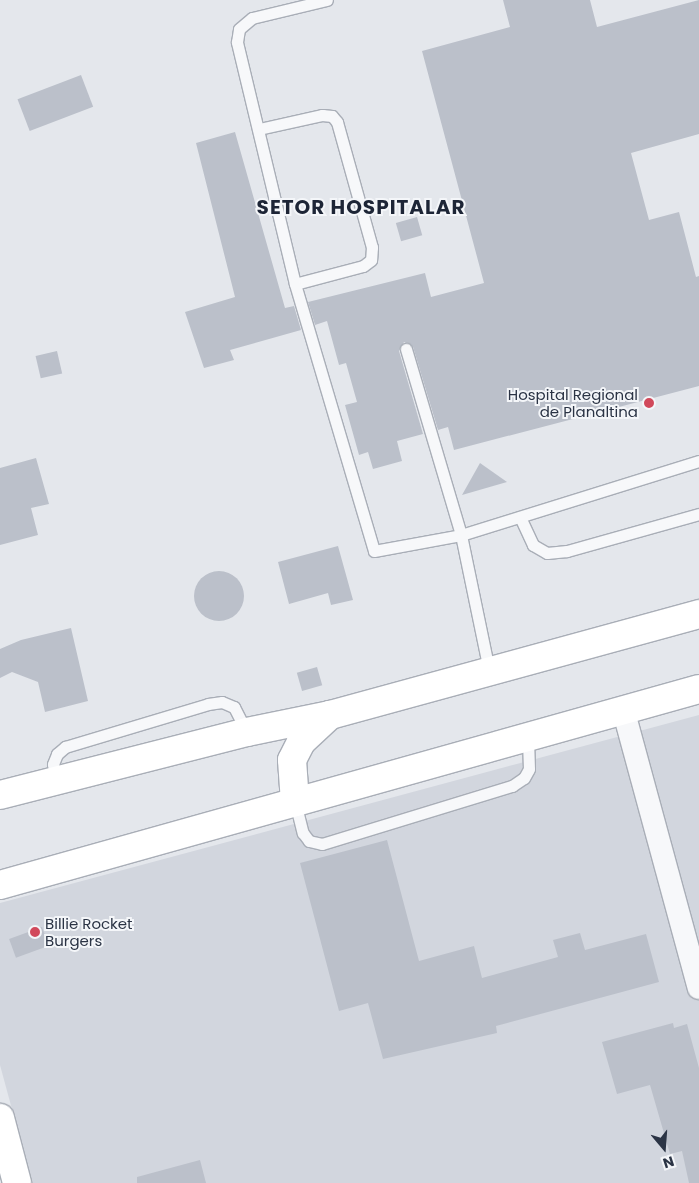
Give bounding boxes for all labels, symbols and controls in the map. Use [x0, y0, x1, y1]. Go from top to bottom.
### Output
district label: SETOR HOSPITALAR [255, 195, 467, 219]
place label: Hospital Regional de Planaltina [508, 385, 638, 420]
marker: Hospital Regional de Planaltina [642, 396, 656, 410]
place label: Billie Rocket Burgers [45, 914, 133, 949]
marker: Billie Rocket Burgers [29, 926, 41, 938]
north arrow [639, 1123, 689, 1173]
text: N [661, 1151, 677, 1173]

